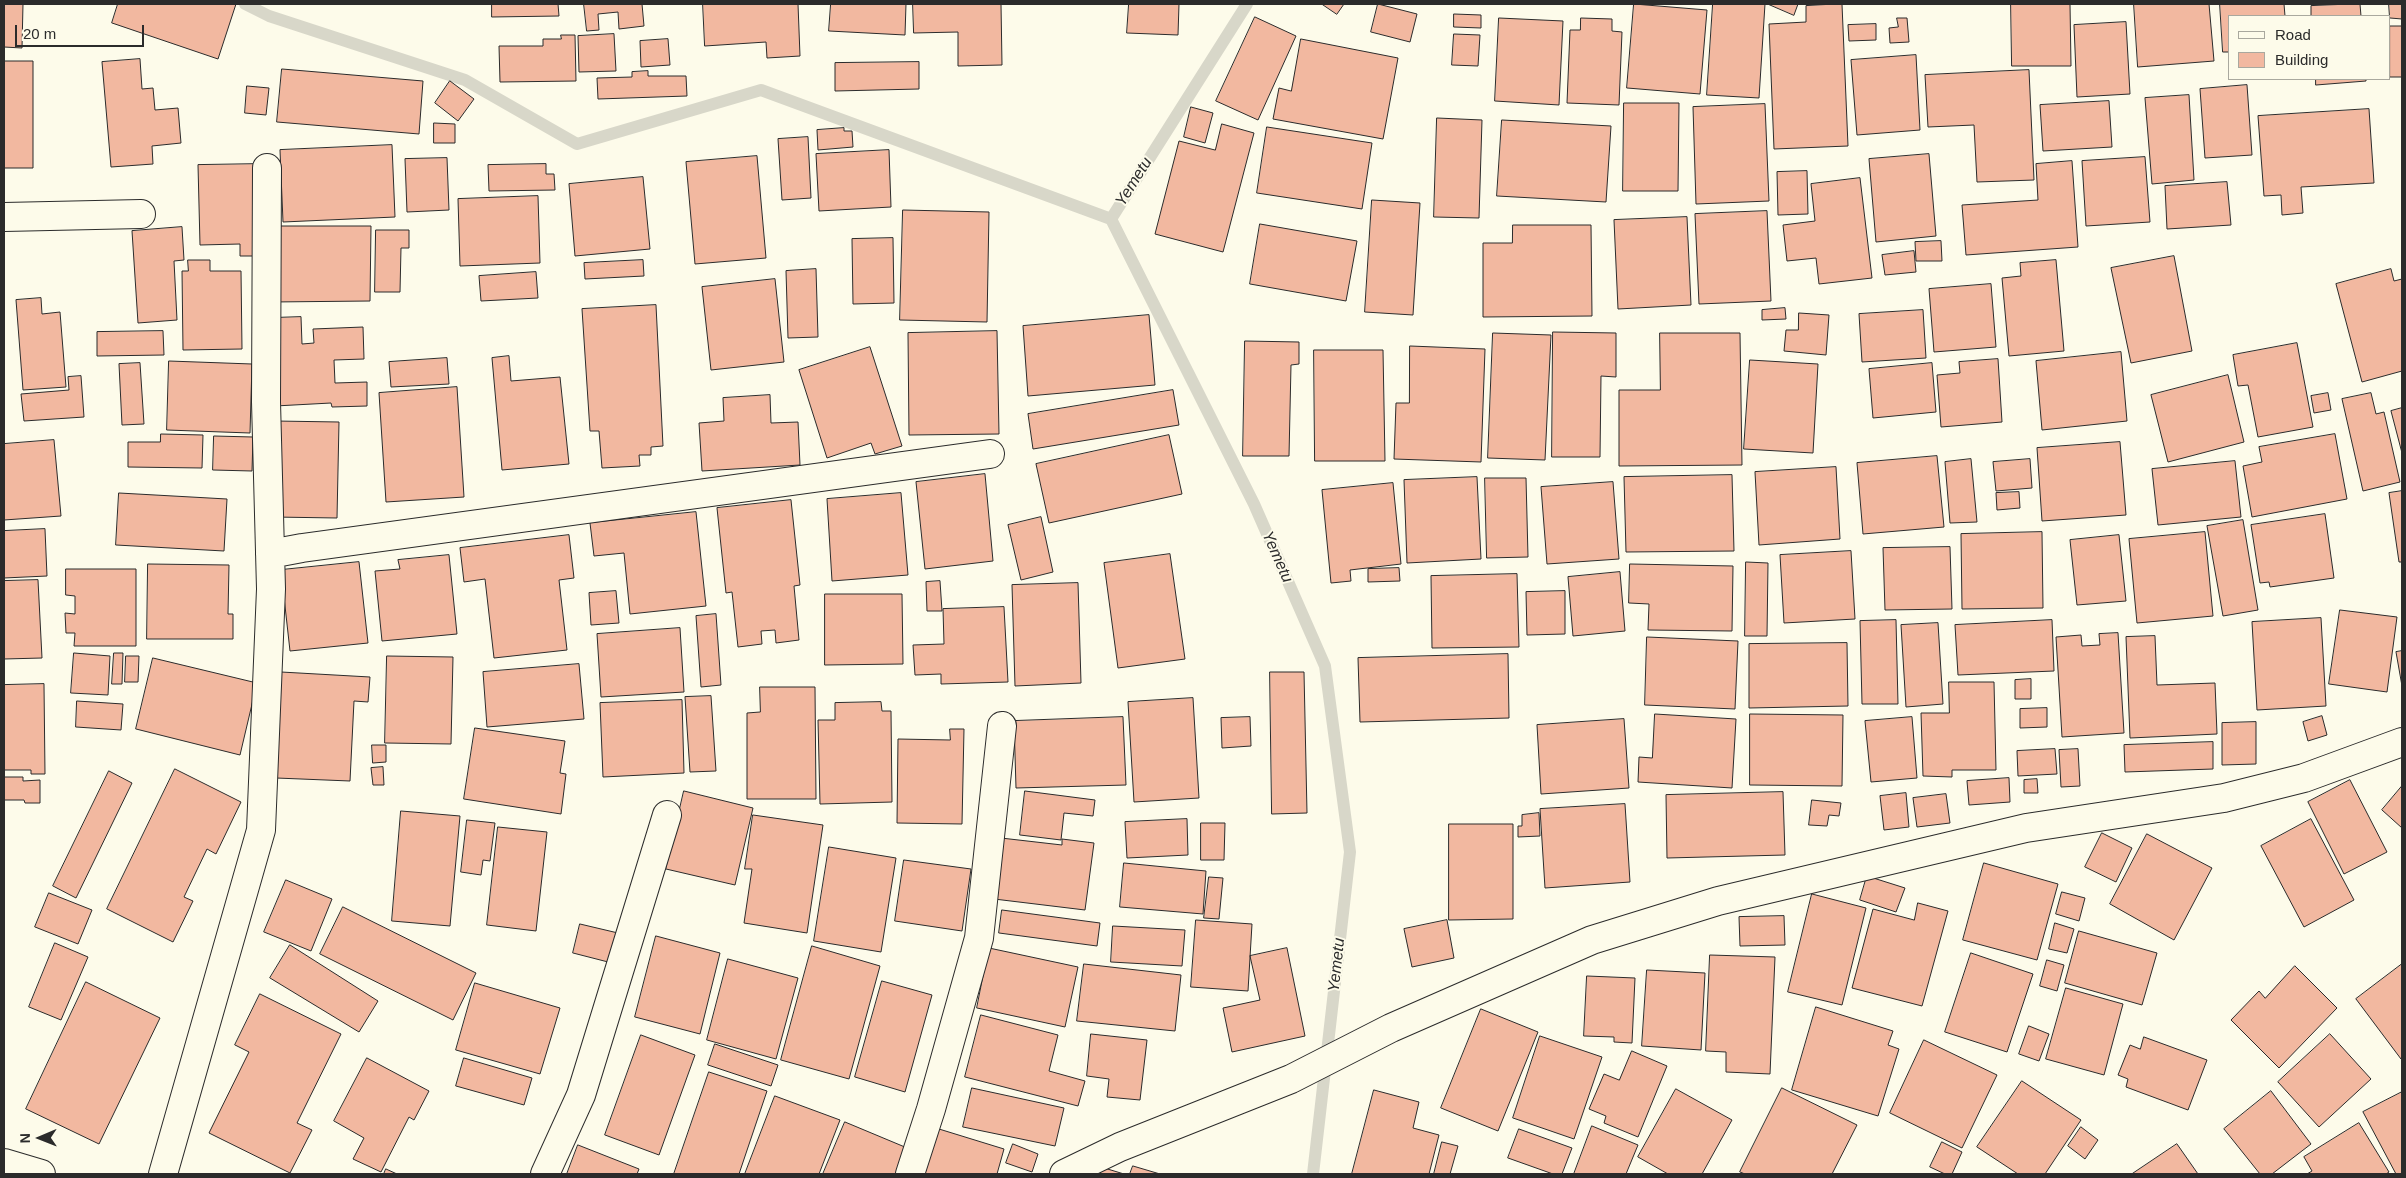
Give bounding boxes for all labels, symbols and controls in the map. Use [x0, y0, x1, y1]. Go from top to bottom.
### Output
scale bar [18, 15, 146, 47]
legend [2228, 15, 2391, 80]
text: 20 m [23, 25, 56, 42]
text: Road [2275, 26, 2311, 43]
text: Building [2275, 51, 2328, 68]
water label: Yemetu [1111, 154, 1157, 210]
water label: Yemetu [1257, 528, 1297, 586]
water label: Yemetu [1325, 937, 1349, 993]
north arrow [15, 1113, 65, 1163]
text: N [17, 1133, 33, 1143]

